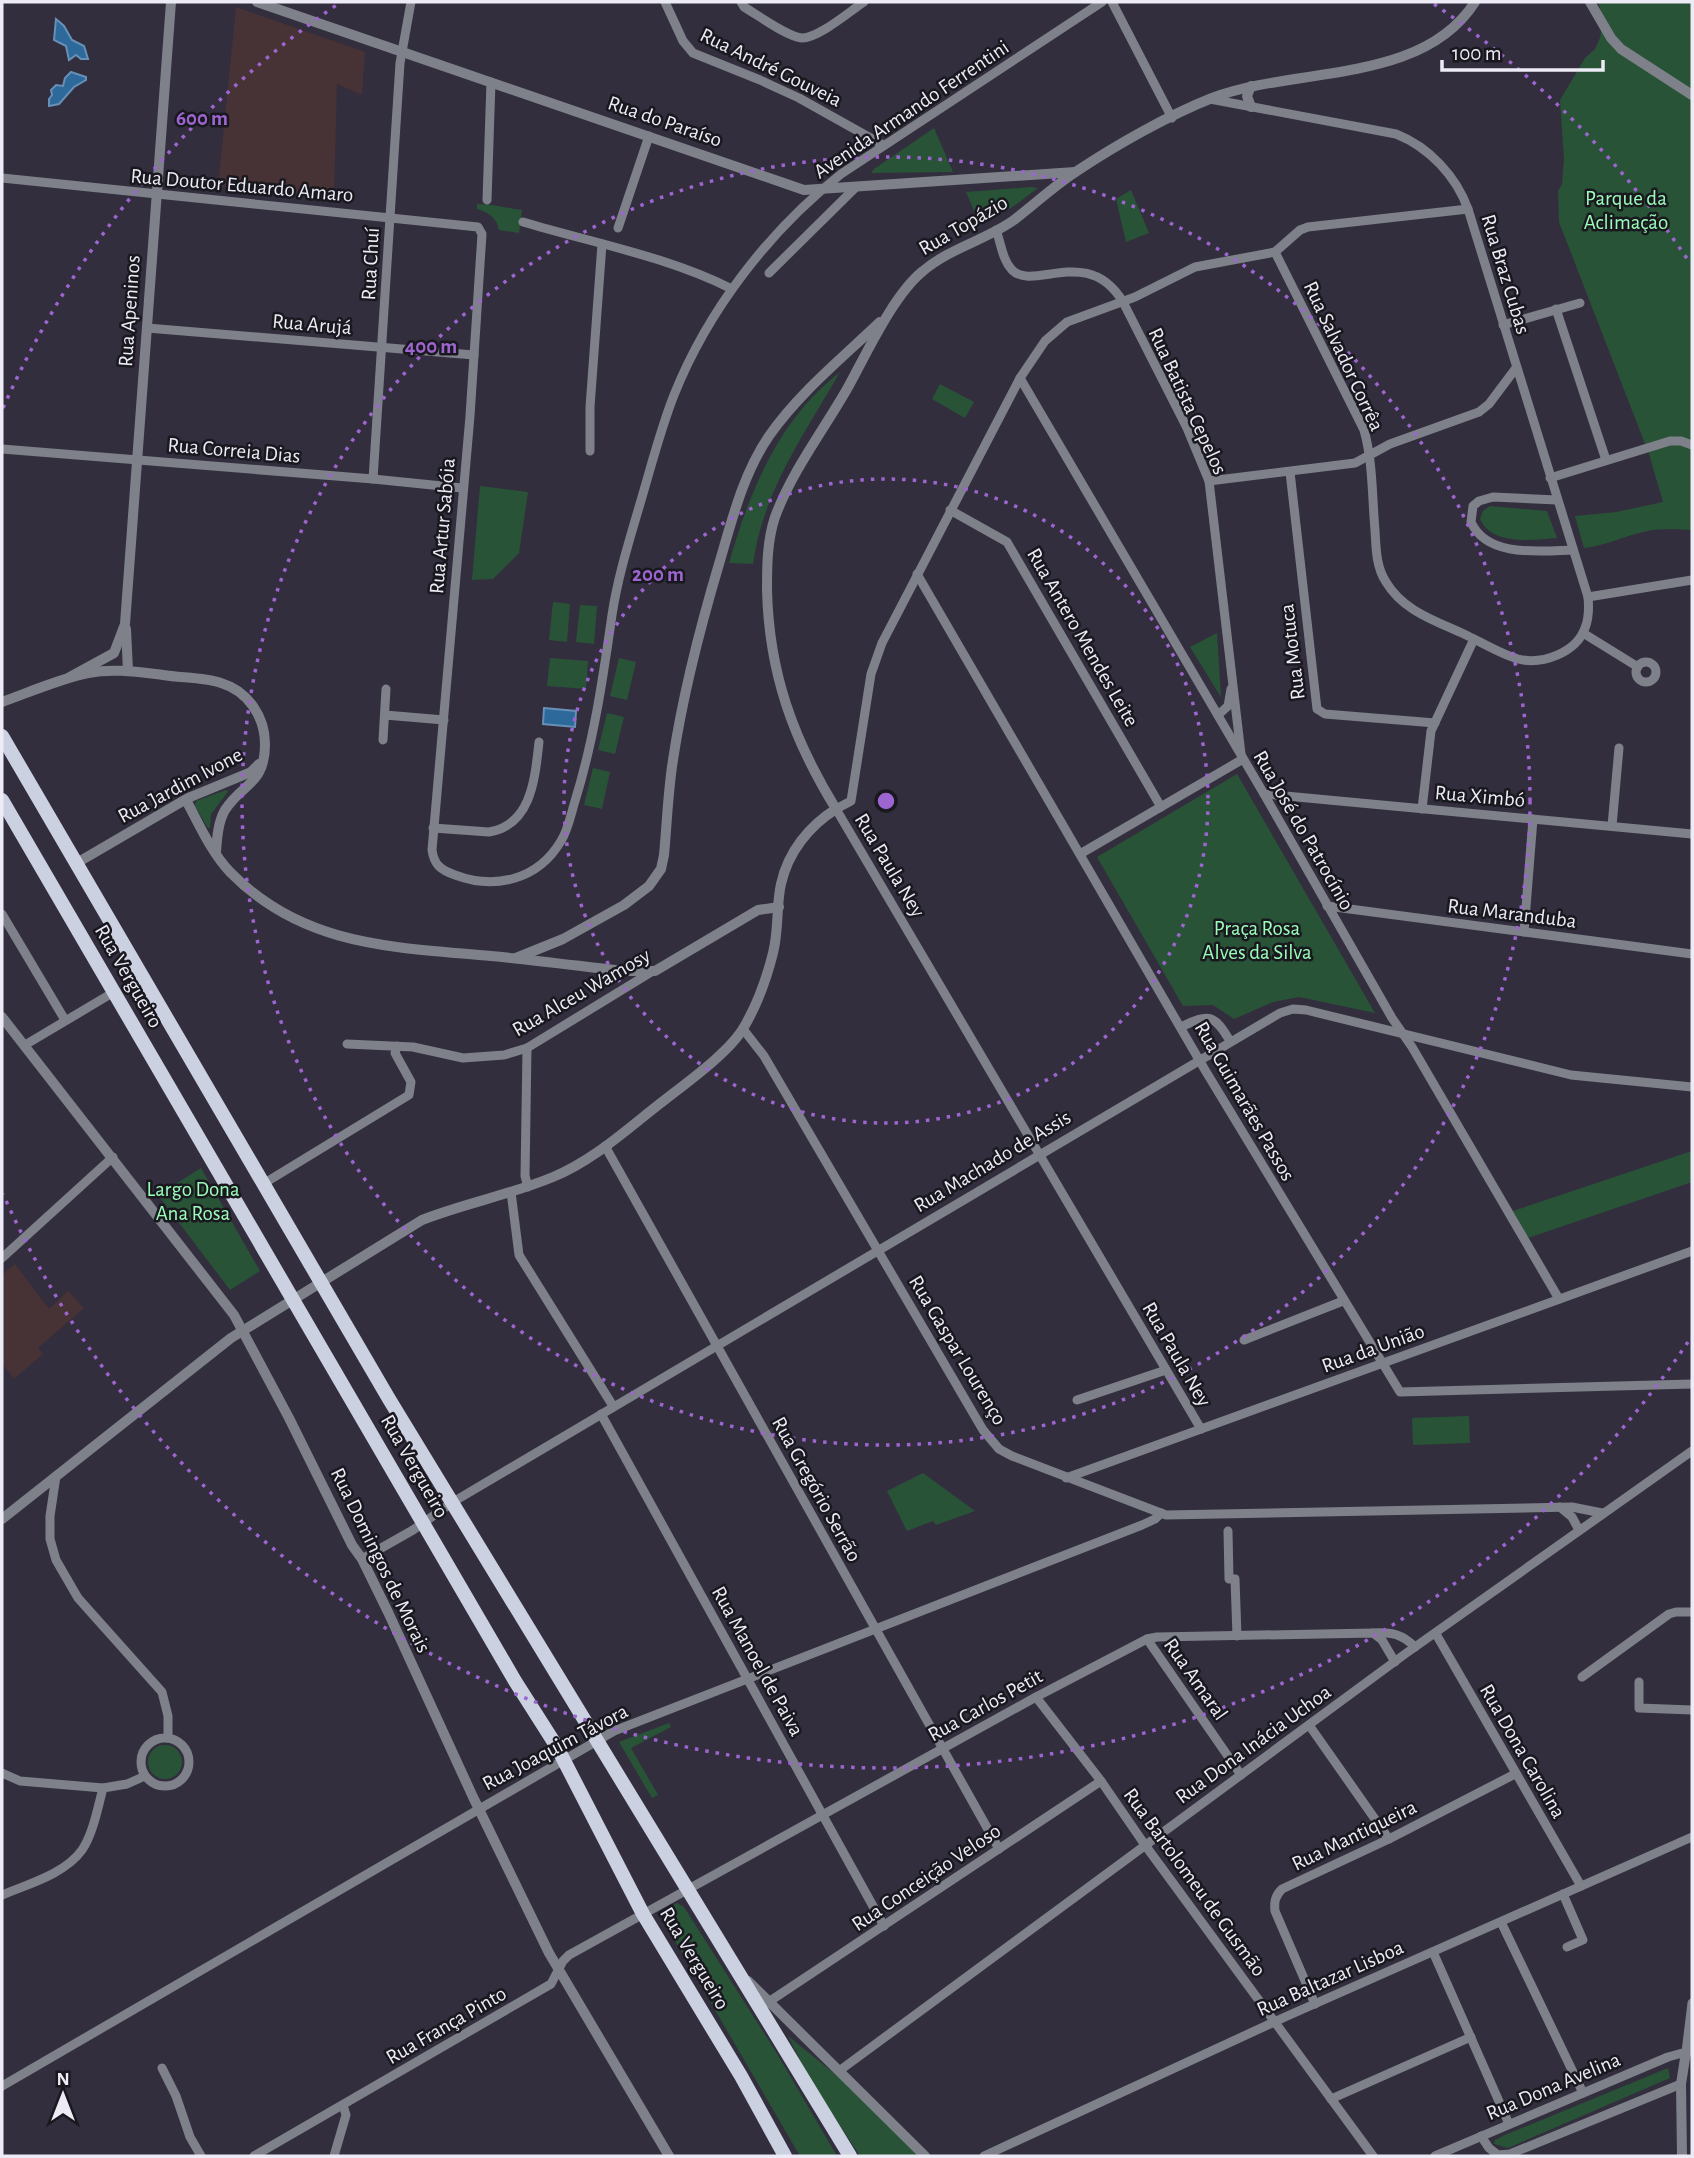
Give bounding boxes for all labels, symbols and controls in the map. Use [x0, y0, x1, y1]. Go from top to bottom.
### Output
street label: Rua André Gouveia [697, 24, 845, 111]
scale bar [1442, 28, 1603, 72]
street label: Avenida Armando Ferrentini [810, 36, 1013, 183]
text: 100 m [1452, 43, 1502, 64]
street label: Rua do Paraíso [605, 92, 725, 151]
text: 600 m [176, 108, 228, 129]
street label: Rua Doutor Eduardo Amaro [130, 165, 354, 206]
park label: Parque da Aclimação [1584, 188, 1668, 233]
street label: Rua Topázio [915, 192, 1011, 259]
street label: Rua Braz Cubas [1477, 212, 1534, 337]
street label: Rua Chuí [358, 226, 383, 301]
street label: Rua Apeninos [115, 254, 144, 368]
street label: Rua Salvador Corrêa [1300, 278, 1388, 435]
street label: Rua Arujá [271, 311, 353, 338]
street label: Rua Batista Cepelos [1144, 325, 1231, 478]
text: 400 m [405, 336, 457, 357]
street label: Rua Correia Dias [167, 434, 301, 467]
street label: Rua Artur Sabóia [426, 457, 459, 595]
street label: Rua Antero Mendes Leite [1023, 544, 1142, 730]
text: 200 m [632, 564, 684, 585]
street label: Rua Motuca [1276, 602, 1309, 701]
street label: Rua Jardim Ivone [114, 744, 246, 827]
street label: Rua José do Patrocínio [1249, 747, 1358, 914]
street label: Rua Ximbó [1434, 782, 1526, 811]
centre of rings [874, 789, 898, 813]
street label: Rua Paula Ney [850, 810, 929, 921]
street label: Rua Maranduba [1446, 895, 1578, 932]
park label: Praça Rosa Alves da Silva [1202, 918, 1312, 963]
street label: Rua Vergueiro [91, 921, 166, 1031]
street label: Rua Alceu Wamosy [509, 944, 654, 1040]
street label: Rua Guimarães Passos [1190, 1018, 1299, 1185]
street label: Rua Machado de Assis [910, 1106, 1074, 1217]
park label: Largo Dona Ana Rosa [146, 1179, 240, 1224]
street label: Rua Gaspar Lourenço [905, 1272, 1010, 1429]
street label: Rua Paula Ney [1138, 1298, 1215, 1410]
street label: Rua da União [1319, 1320, 1427, 1377]
street label: Rua Vergueiro [377, 1411, 452, 1521]
street label: Rua Gregório Serrão [768, 1413, 865, 1565]
street label: Rua Domingos de Morais [327, 1465, 434, 1656]
street label: Rua Manoel de Paiva [708, 1583, 808, 1740]
street label: Rua Amaral [1160, 1634, 1231, 1724]
street label: Rua Carlos Petit [924, 1665, 1046, 1745]
street label: Rua Dona Inácia Uchoa [1172, 1681, 1335, 1808]
street label: Rua Dona Carolina [1476, 1681, 1570, 1822]
street label: Rua Joaquim Távora [479, 1700, 632, 1795]
street label: Rua Bartolomeu de Gusmão [1119, 1784, 1270, 1980]
street label: Rua Mantiqueira [1288, 1796, 1420, 1875]
street label: Rua Conceição Veloso [848, 1820, 1005, 1935]
street label: Rua Vergueiro [656, 1903, 733, 2013]
street label: Rua Baltazar Lisboa [1254, 1937, 1407, 2020]
street label: Rua França Pinto [383, 1983, 510, 2068]
street label: Rua Dona Avelina [1483, 2049, 1624, 2124]
north arrow [28, 2060, 98, 2130]
text: N [56, 2070, 70, 2089]

